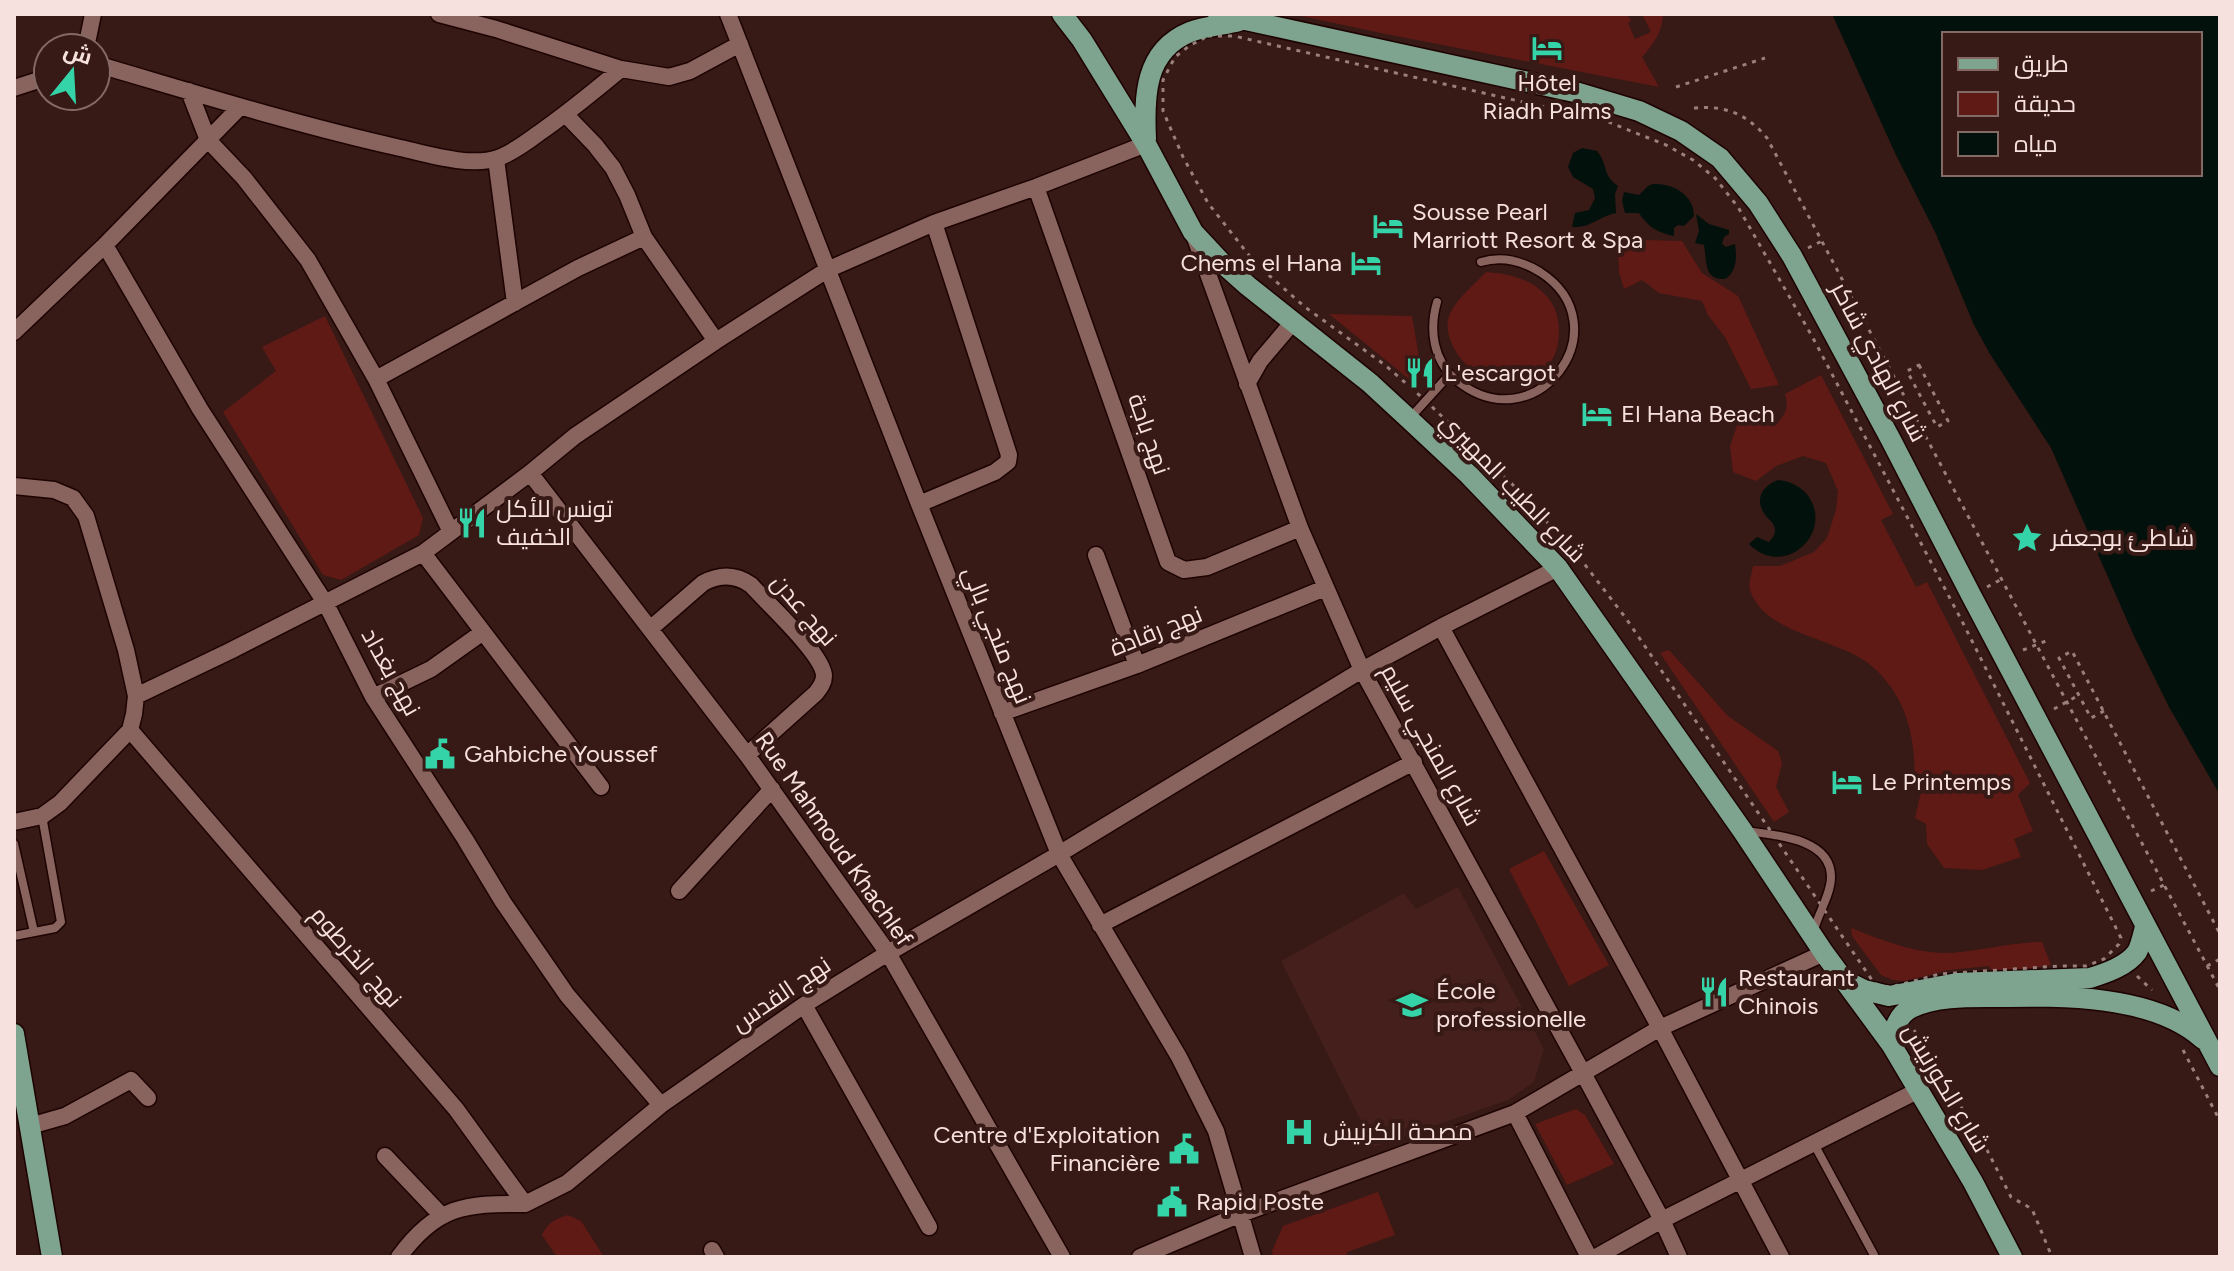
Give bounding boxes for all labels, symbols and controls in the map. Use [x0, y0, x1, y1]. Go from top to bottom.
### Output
hotel icon: Hôtel Riadh Palms [1530, 31, 1564, 65]
north arrow [32, 32, 112, 112]
legend [1942, 32, 2202, 176]
text: ش [60, 36, 96, 71]
text: طريق [2014, 49, 2069, 79]
place label: Hôtel Riadh Palms [1483, 68, 1612, 125]
text: حديقة [2014, 89, 2076, 118]
text: مياه [2014, 129, 2058, 158]
place label: Sousse Pearl Marriott Resort & Spa [1412, 197, 1643, 254]
hotel icon: Sousse Pearl Marriott Resort & Spa [1371, 209, 1405, 243]
hotel icon: Chems el Hana [1349, 246, 1383, 280]
place label: Chems el Hana [1180, 248, 1342, 277]
street label: شارع الهادي شاكر [1821, 275, 1934, 448]
restaurant icon: L'escargot [1403, 356, 1437, 390]
place label: L'escargot [1444, 358, 1556, 387]
street label: نهج باجة [1120, 389, 1177, 479]
hotel icon: El Hana Beach [1580, 397, 1614, 431]
place label: El Hana Beach [1621, 399, 1775, 428]
street label: شارع الطيب المهيري [1432, 407, 1592, 571]
place label: تونس للأكل الخفيف [496, 494, 614, 551]
restaurant icon: تونس للأكل الخفيف [455, 506, 489, 540]
place icon: شاطئ بوجعفر [2010, 521, 2044, 555]
place label: شاطئ بوجعفر [2049, 523, 2194, 552]
street label: نهج منجي بالي [952, 562, 1038, 709]
street label: نهج عدن [764, 568, 844, 653]
street label: نهج رقادة [1105, 599, 1207, 664]
street label: نهج بغداد [354, 623, 427, 722]
street label: شارع المنجي سليم [1371, 659, 1488, 833]
street label: Rue Mahmoud Khachlef [749, 726, 920, 952]
public building icon: Gahbiche Youssef [423, 737, 457, 771]
place label: Gahbiche Youssef [464, 739, 658, 768]
hotel icon: Le Printemps [1830, 765, 1864, 799]
place label: Le Printemps [1871, 767, 2011, 796]
street label: نهج الخرطوم [303, 900, 408, 1015]
street label: نهج القدس [726, 950, 837, 1039]
place label: Restaurant Chinois [1738, 963, 1855, 1020]
restaurant icon: Restaurant Chinois [1697, 975, 1731, 1009]
place label: École professionelle [1436, 976, 1586, 1033]
school or university icon: École professionelle [1395, 988, 1429, 1022]
street label: شارع الكورنيش [1895, 1018, 1996, 1158]
hospital icon: مصحة الكرنيش [1282, 1115, 1316, 1149]
place label: مصحة الكرنيش [1323, 1117, 1473, 1146]
place label: Centre d'Exploitation Financière [933, 1120, 1160, 1177]
public building icon: Centre d'Exploitation Financière [1167, 1132, 1201, 1166]
public building icon: Rapid Poste [1155, 1185, 1189, 1219]
place label: Rapid Poste [1196, 1187, 1324, 1216]

